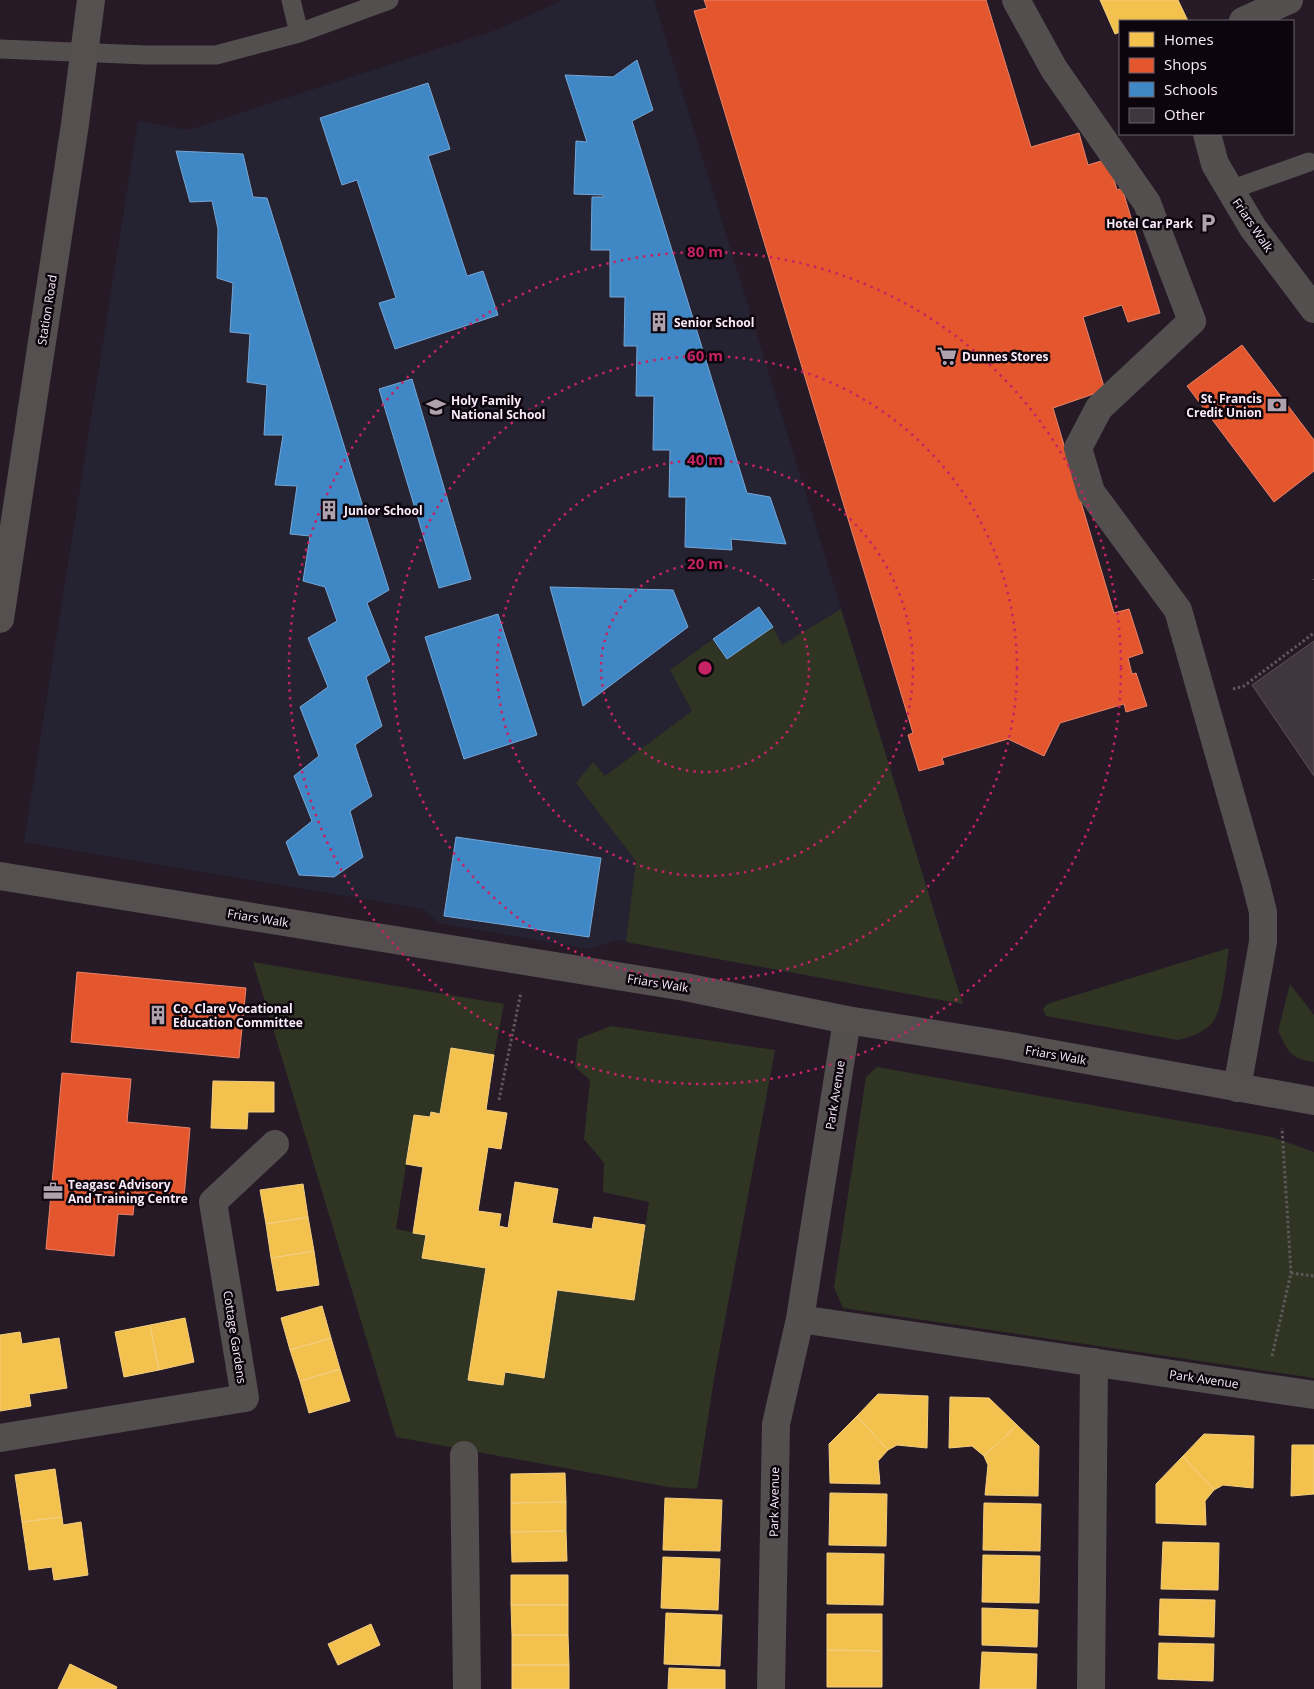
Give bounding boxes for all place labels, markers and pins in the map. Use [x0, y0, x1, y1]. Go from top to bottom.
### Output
parking icon: Hotel Car Park [1197, 212, 1219, 234]
place label: Hotel Car Park [1106, 215, 1194, 232]
building icon: Senior School [648, 311, 670, 333]
place label: Senior School [674, 314, 754, 331]
supermarket icon: Dunnes Stores [936, 345, 958, 367]
place label: Dunnes Stores [962, 348, 1049, 365]
place label: St. Francis Credit Union [1186, 390, 1262, 421]
place label: Holy Family National School [451, 392, 545, 423]
bank icon: St. Francis Credit Union [1266, 394, 1288, 416]
school or university icon: Holy Family National School [425, 396, 447, 418]
building icon: Junior School [318, 499, 340, 521]
place label: Junior School [343, 502, 423, 519]
centre of rings [696, 659, 714, 677]
place label: Co. Clare Vocational Education Committee [173, 1000, 303, 1031]
building icon: Co. Clare Vocational Education Committee [147, 1004, 169, 1026]
place label: Teagasc Advisory And Training Centre [68, 1176, 188, 1207]
office icon: Teagasc Advisory And Training Centre [42, 1180, 64, 1202]

